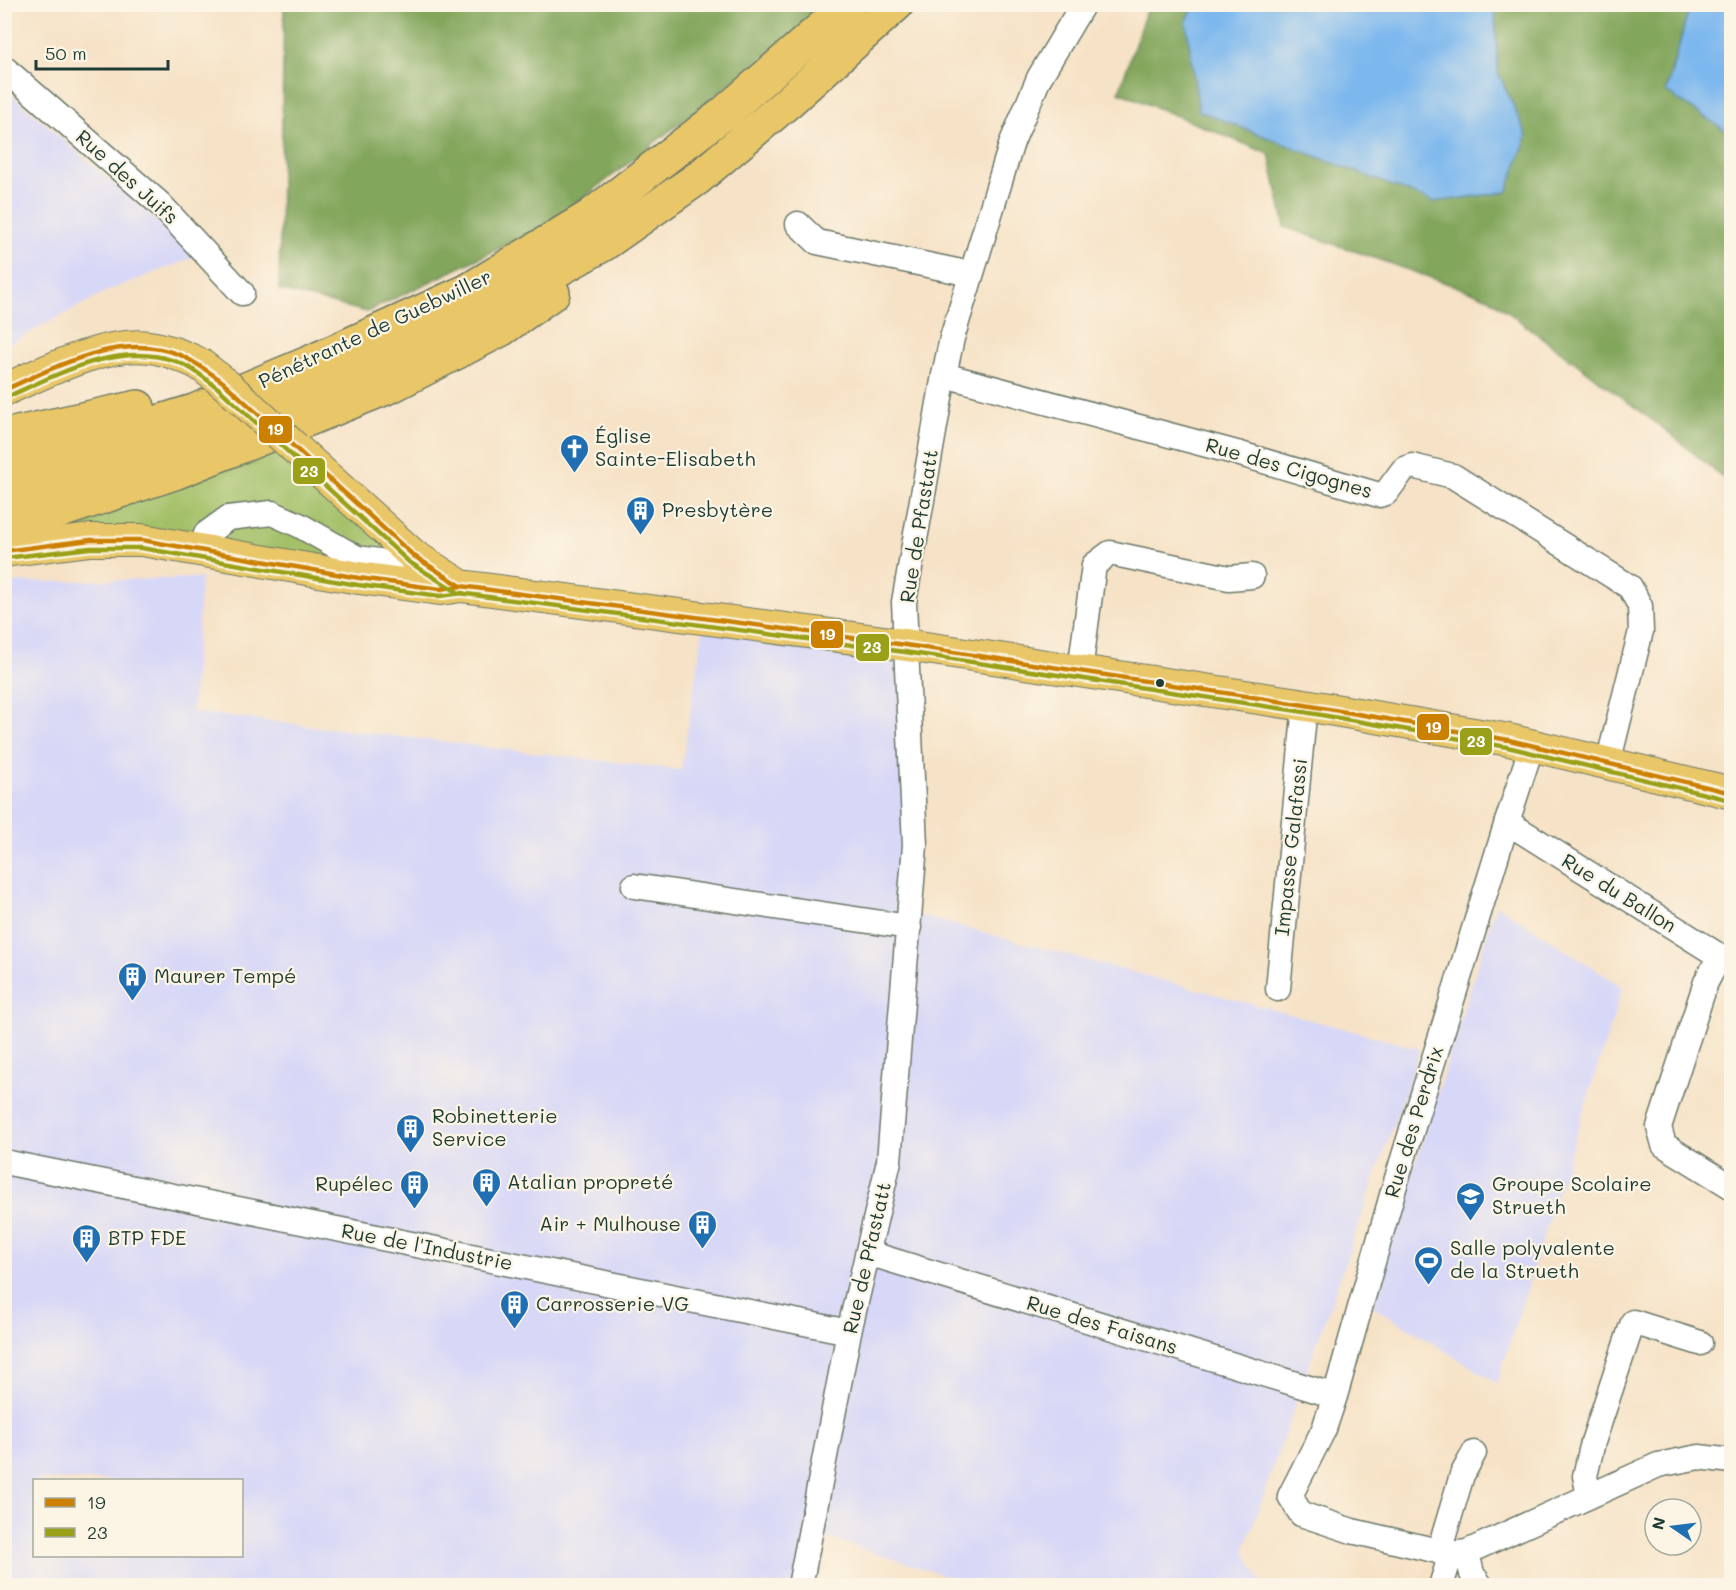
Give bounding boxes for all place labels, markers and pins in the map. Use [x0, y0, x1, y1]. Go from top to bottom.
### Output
place label: Église Sainte-Elisabeth [595, 422, 756, 471]
church icon: Église Sainte-Elisabeth [558, 432, 590, 474]
building icon: Presbytère [625, 494, 657, 536]
place label: Presbytère [662, 496, 773, 522]
unlabelled marker [1154, 677, 1166, 689]
building icon: Maurer Tempé [117, 960, 149, 1002]
place label: Maurer Tempé [154, 962, 296, 988]
place label: Robinetterie Service [432, 1102, 558, 1151]
building icon: Robinetterie Service [395, 1112, 427, 1154]
building icon: Atalian propreté [470, 1166, 502, 1208]
building icon: Rupélec [398, 1168, 430, 1210]
place label: Atalian propreté [507, 1168, 673, 1194]
place label: Rupélec [315, 1170, 393, 1196]
place label: Groupe Scolaire Strueth [1492, 1170, 1652, 1219]
school or university icon: Groupe Scolaire Strueth [1455, 1180, 1487, 1222]
building icon: Air + Mulhouse [686, 1208, 718, 1250]
place label: Air + Mulhouse [539, 1210, 681, 1236]
building icon: BTP FDE [71, 1222, 103, 1264]
place label: BTP FDE [108, 1224, 187, 1250]
place label: Salle polyvalente de la Strueth [1450, 1234, 1615, 1283]
sports icon: Salle polyvalente de la Strueth [1413, 1244, 1445, 1286]
building icon: Carrosserie VG [499, 1288, 531, 1330]
place label: Carrosserie VG [536, 1290, 689, 1316]

